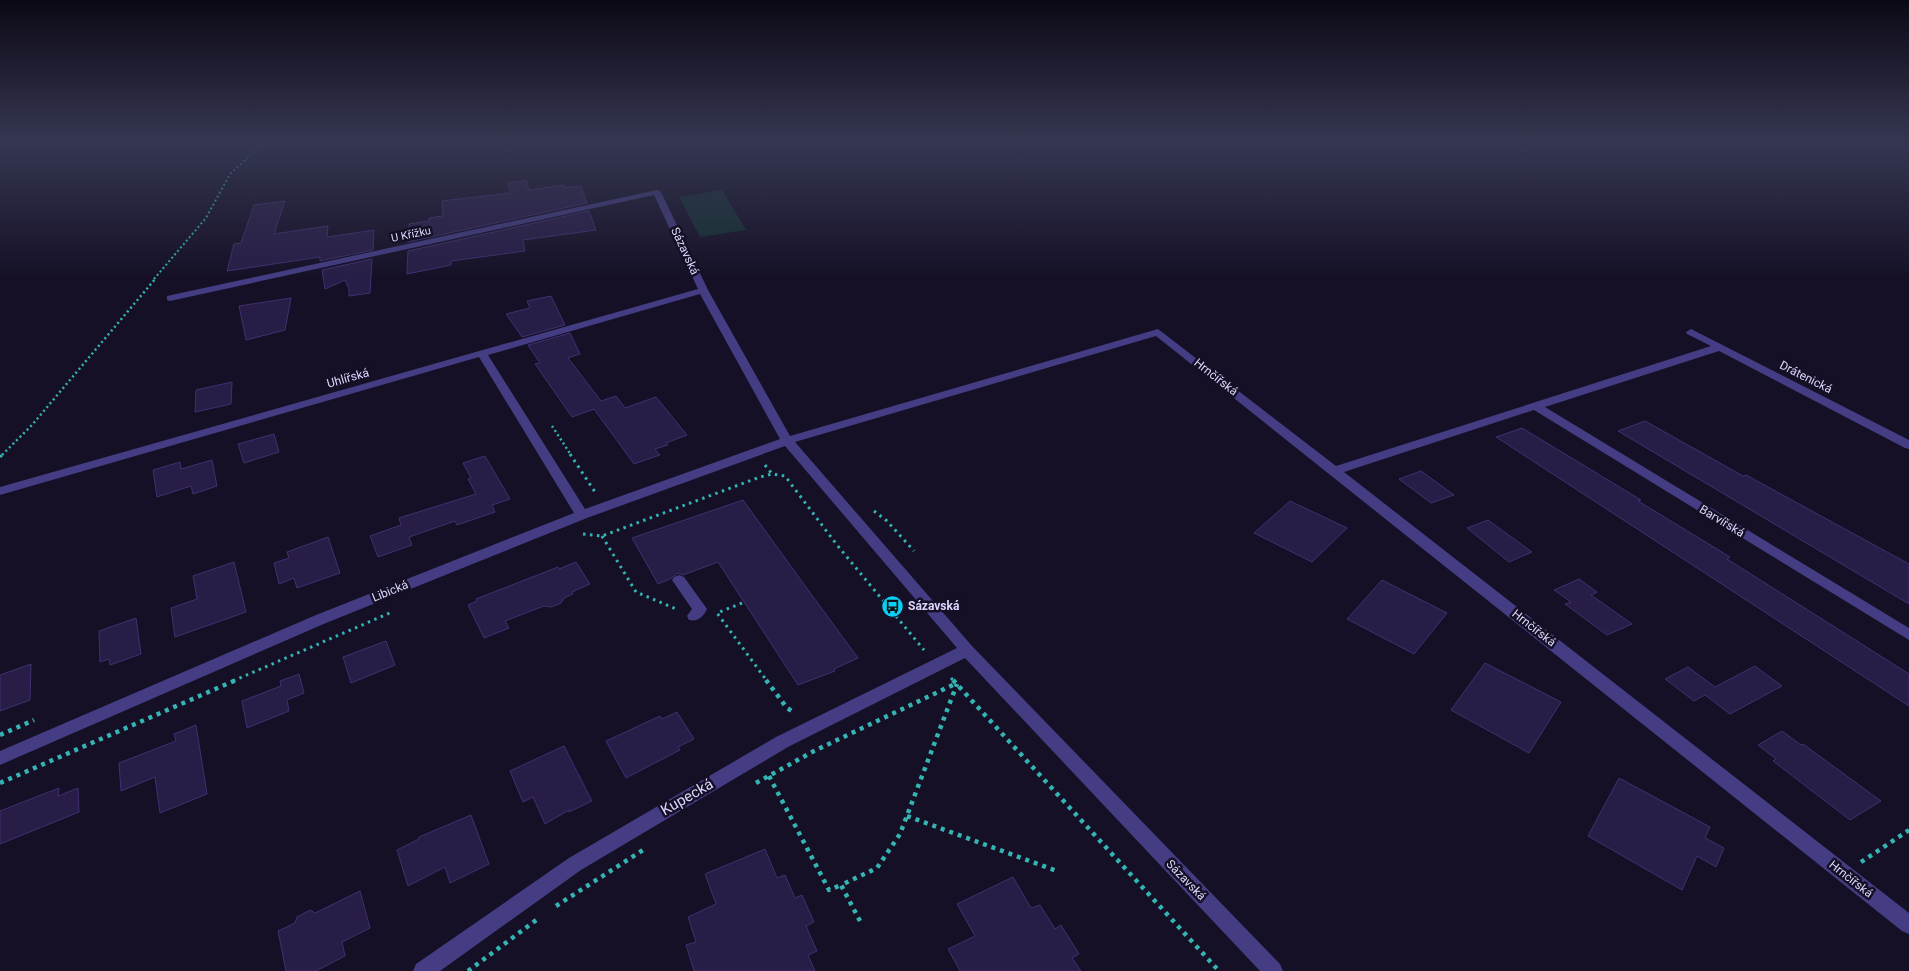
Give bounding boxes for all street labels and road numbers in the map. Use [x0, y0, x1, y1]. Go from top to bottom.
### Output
street label: U Křížku [390, 224, 432, 245]
street label: Sázavská [668, 225, 702, 277]
street label: Hrnčířská [1191, 356, 1241, 398]
street label: Drátenická [1777, 358, 1835, 396]
street label: Uhlířská [325, 365, 371, 391]
street label: Barvířská [1697, 502, 1747, 540]
street label: Libická [370, 577, 410, 605]
street label: Hrnčířská [1509, 607, 1559, 649]
street label: Kupecká [658, 775, 716, 819]
street label: Sázavská [1163, 857, 1209, 903]
street label: Hrnčířská [1826, 858, 1876, 900]

